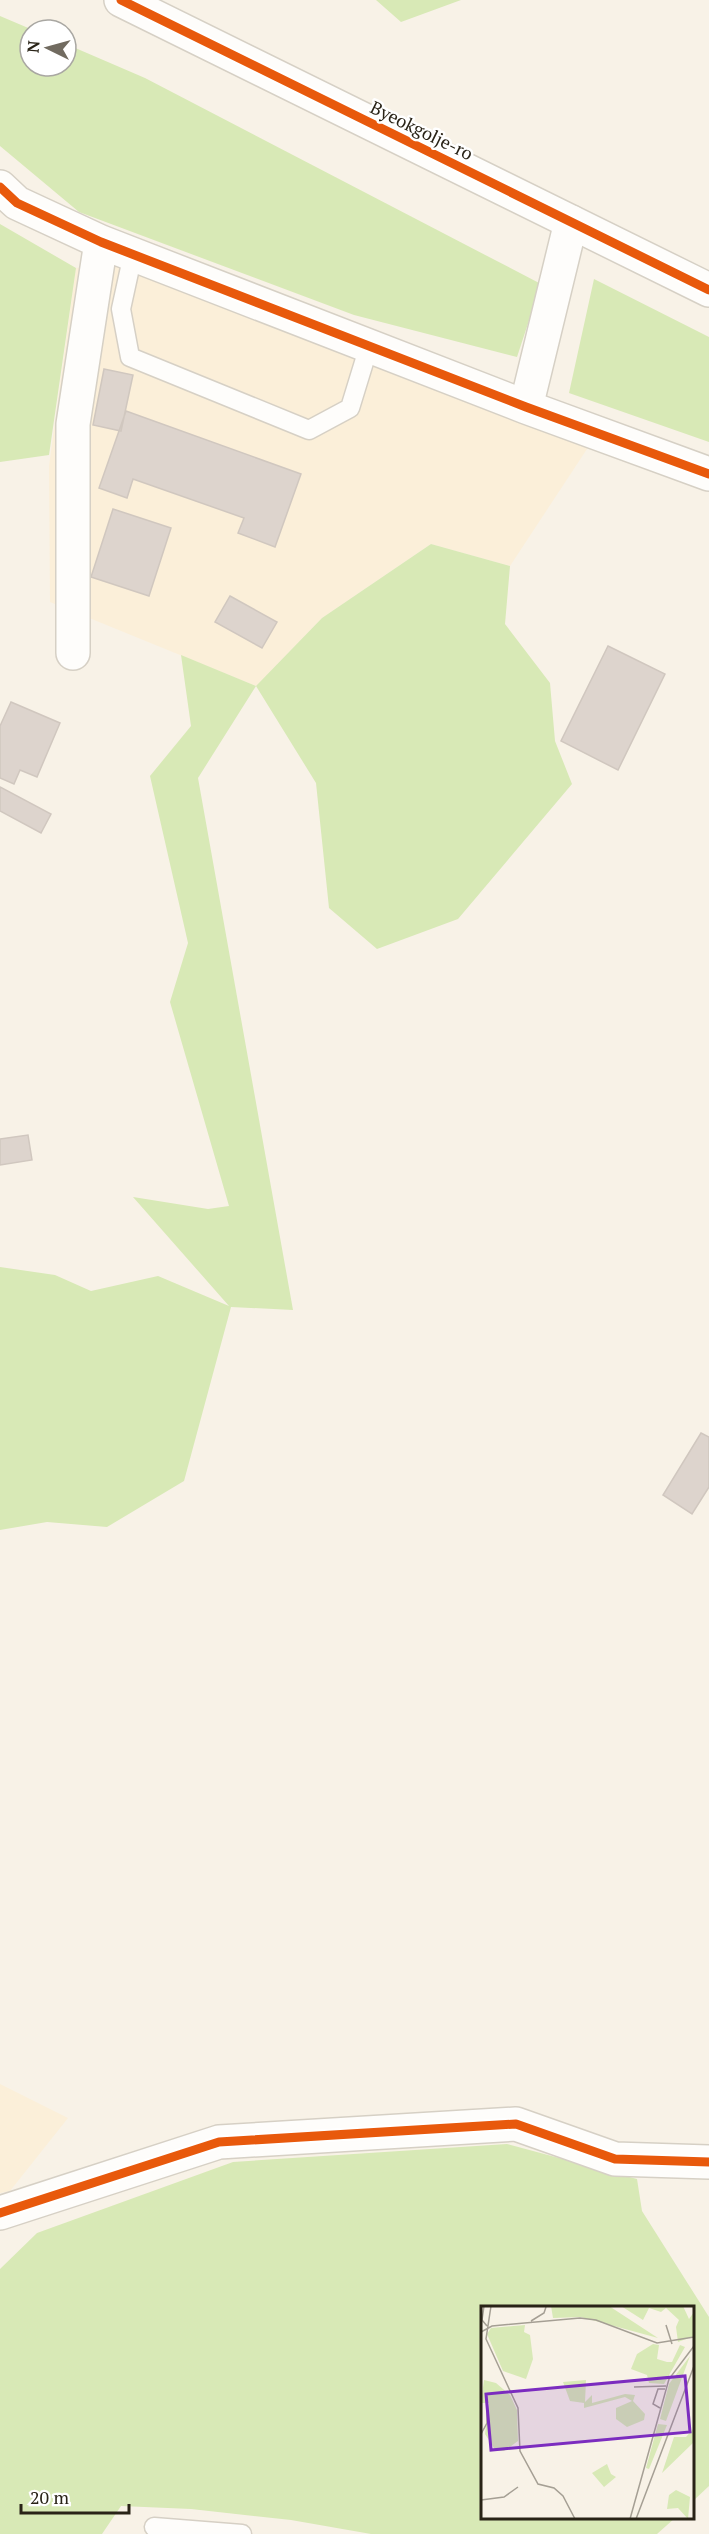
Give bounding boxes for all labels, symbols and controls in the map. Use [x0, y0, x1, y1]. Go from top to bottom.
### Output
north arrow [18, 18, 78, 78]
text: N [22, 40, 45, 54]
street label: Byeokgolje-ro [367, 95, 477, 165]
inset map [481, 2306, 694, 2519]
scale bar [21, 2477, 129, 2515]
text: 20 m [30, 2485, 70, 2509]

